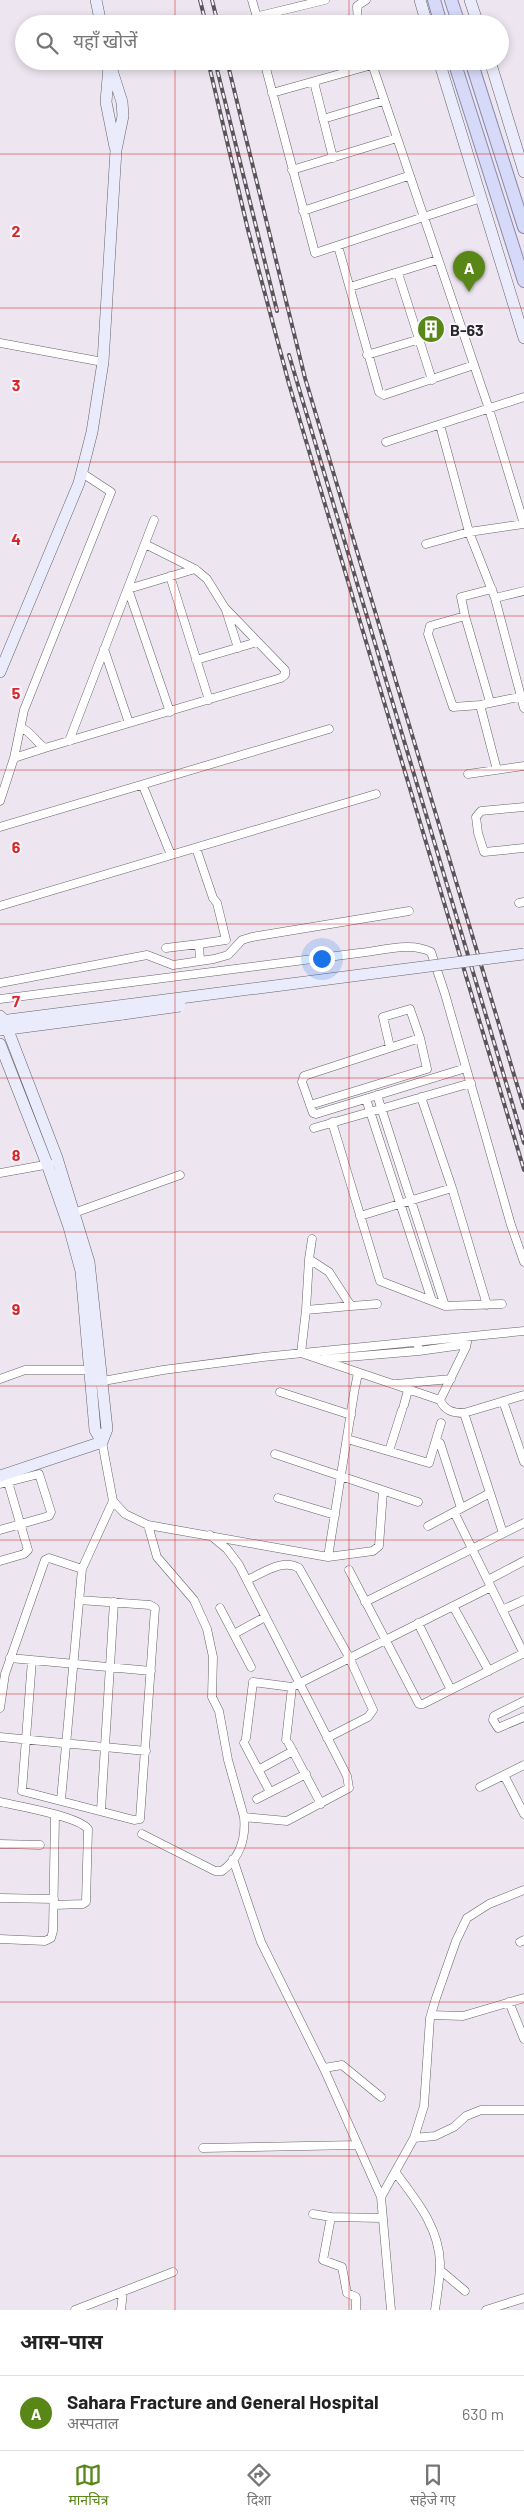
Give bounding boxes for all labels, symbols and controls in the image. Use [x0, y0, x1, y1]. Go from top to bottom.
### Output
search box [15, 15, 509, 70]
icon: search [33, 29, 61, 57]
text: यहाँ खोजें [73, 29, 137, 52]
text: 2 [12, 221, 21, 240]
pin: A [453, 251, 485, 292]
building icon: B-63 [416, 314, 446, 344]
place label: B-63 [450, 320, 484, 339]
text: 3 [12, 375, 20, 394]
text: 4 [11, 529, 21, 548]
text: 5 [12, 683, 21, 702]
text: 6 [12, 837, 21, 856]
your location [309, 946, 335, 972]
text: 7 [12, 991, 20, 1010]
text: 8 [12, 1145, 21, 1164]
text: 9 [12, 1299, 20, 1318]
text: आस-पास [20, 2328, 103, 2353]
text: Sahara Fracture and General Hospital [67, 2390, 379, 2413]
text: A [31, 2404, 41, 2423]
text: 630 m [462, 2404, 504, 2423]
text: अस्पताल [67, 2413, 119, 2432]
tab: मानचित्र [68, 2461, 108, 2511]
tab: दिशा [245, 2461, 273, 2511]
tab: सहेजे गए [410, 2461, 456, 2511]

